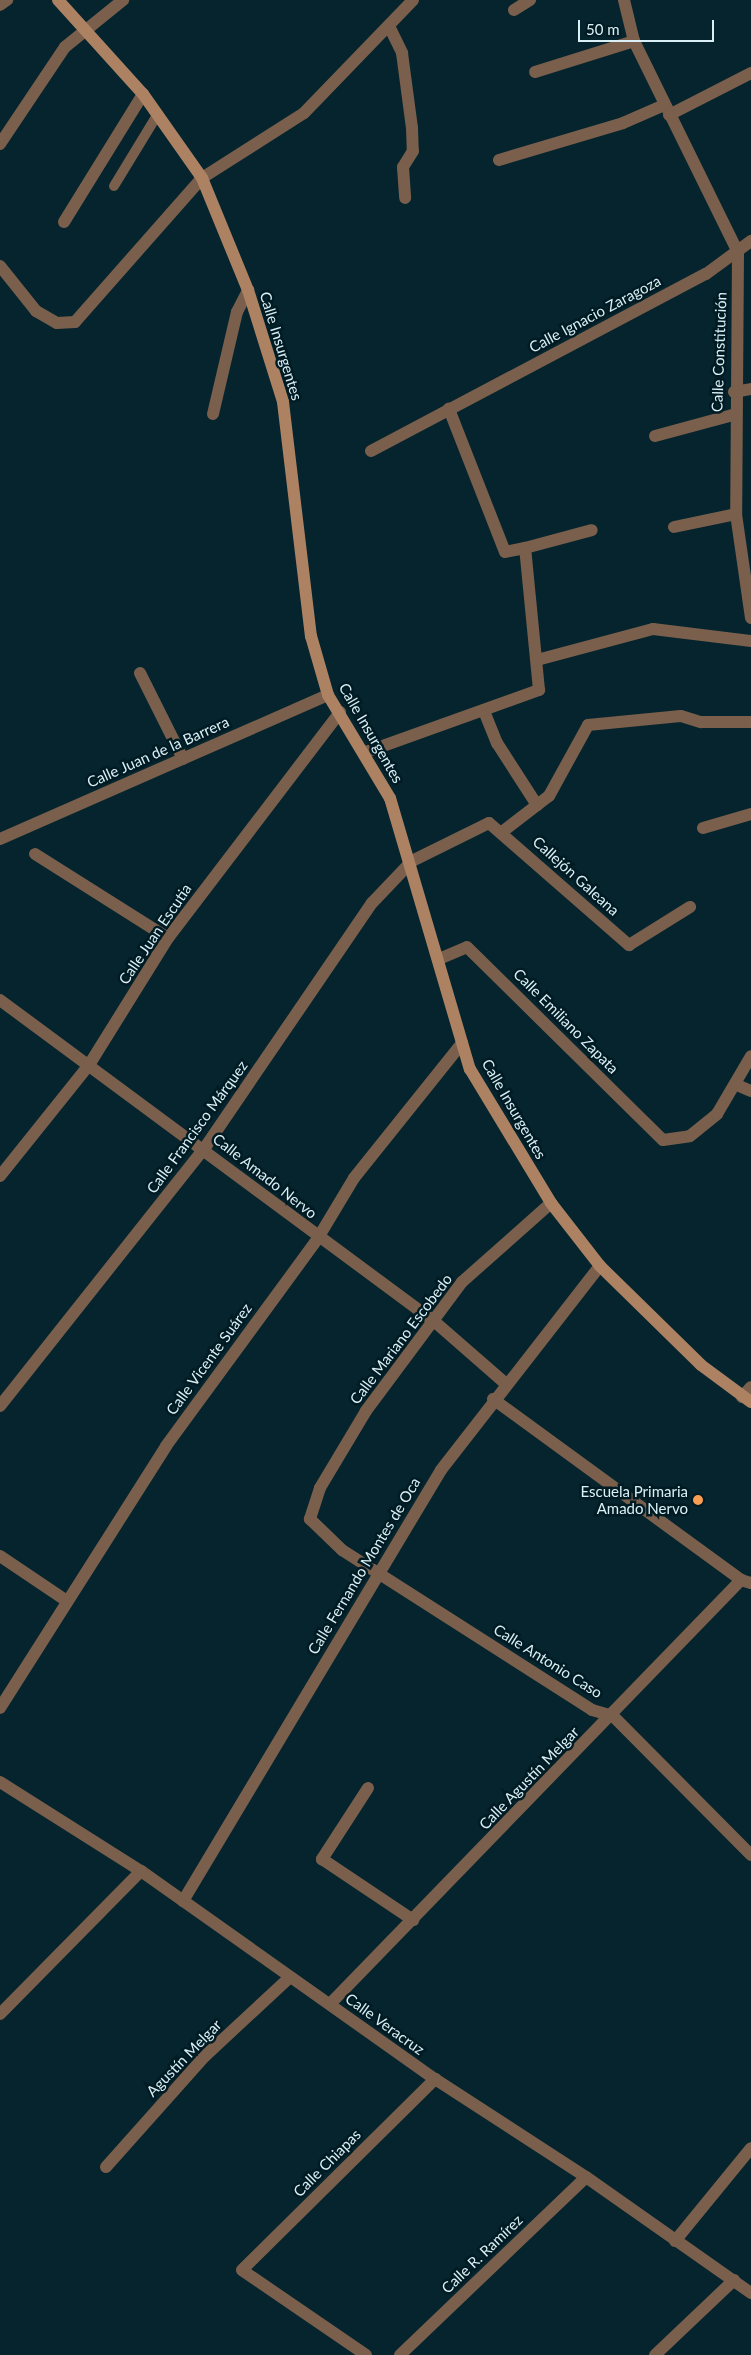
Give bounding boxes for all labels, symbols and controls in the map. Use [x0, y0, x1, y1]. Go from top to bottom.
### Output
scale bar [581, 10, 717, 42]
text: 50 m [586, 20, 620, 38]
street label: Calle Ignacio Zaragoza [526, 272, 664, 356]
street label: Calle Insurgentes [256, 290, 306, 402]
street label: Calle Constitución [708, 292, 730, 412]
street label: Calle Insurgentes [335, 680, 407, 786]
street label: Calle Juan de la Barrera [84, 712, 232, 792]
street label: Callejón Galeana [529, 833, 623, 919]
street label: Calle Juan Escutia [115, 880, 195, 988]
street label: Calle Emiliano Zapata [510, 965, 622, 1077]
street label: Calle Insurgentes [478, 1056, 550, 1162]
street label: Calle Francisco Márquez [143, 1057, 251, 1197]
street label: Calle Amado Nervo [209, 1130, 321, 1222]
street label: Calle Mariano Escobedo [346, 1270, 456, 1408]
street label: Calle Vicente Suárez [162, 1299, 256, 1419]
street label: Calle Fernando Montes de Oca [304, 1474, 424, 1658]
place label: Escuela Primaria Amado Nervo [580, 1482, 688, 1517]
marker: Escuela Primaria Amado Nervo [692, 1494, 704, 1506]
street label: Calle Antonio Caso [490, 1620, 606, 1702]
street label: Calle Agustín Melgar [475, 1723, 583, 1833]
street label: Calle Veracruz [342, 1989, 428, 2059]
street label: Agustín Melgar [143, 2016, 225, 2100]
street label: Calle Chiapas [289, 2125, 365, 2201]
street label: Calle R. Ramírez [438, 2211, 526, 2297]

